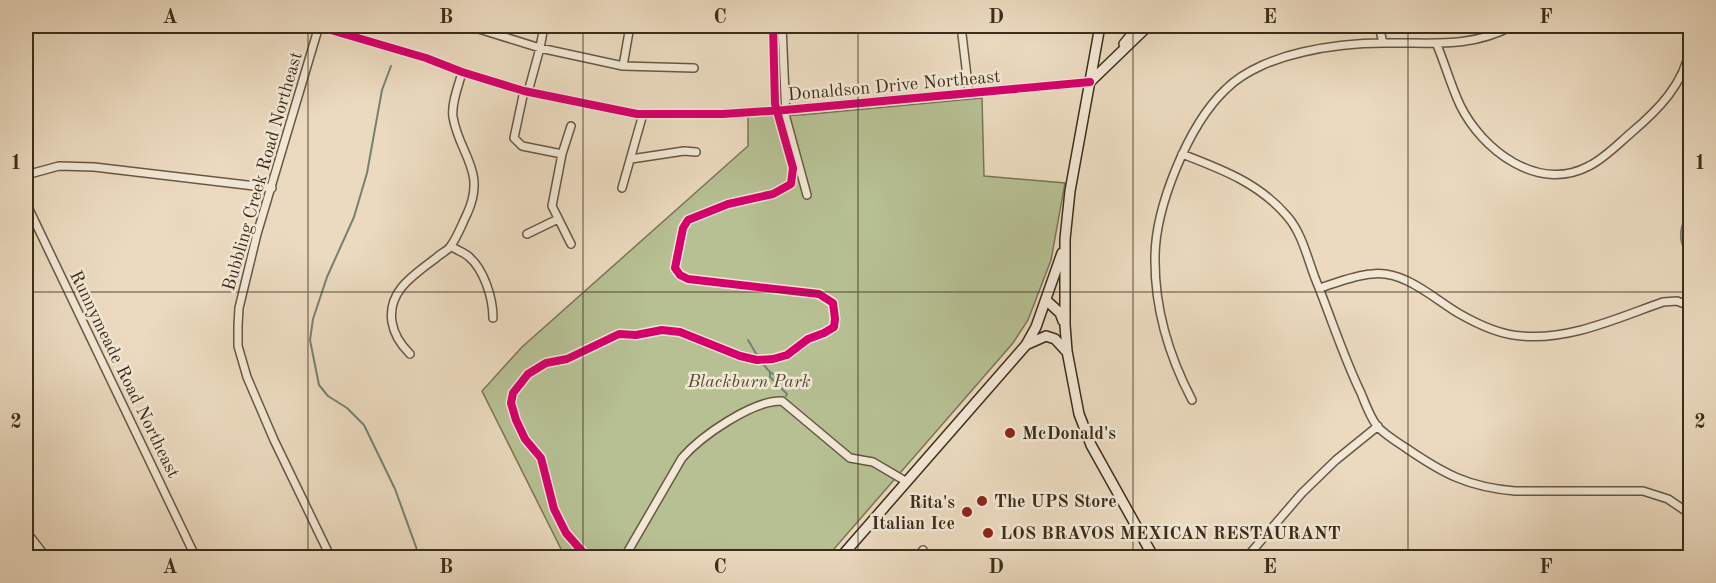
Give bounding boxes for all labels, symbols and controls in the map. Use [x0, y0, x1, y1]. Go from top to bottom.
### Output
text: A [162, 8, 178, 28]
text: B [439, 8, 453, 28]
text: C [713, 8, 727, 28]
text: D [988, 8, 1004, 28]
text: E [1263, 8, 1277, 28]
text: F [1539, 8, 1553, 28]
street label: Bubbling Creek Road Northeast [220, 50, 306, 293]
street label: Donaldson Drive Northeast [787, 68, 1001, 104]
text: 1 [10, 154, 22, 174]
text: 1 [1694, 154, 1706, 174]
street label: Runnymeade Road Northeast [66, 268, 182, 481]
park label: Blackburn Park [687, 373, 811, 391]
text: 2 [10, 413, 22, 433]
text: 2 [1694, 413, 1706, 433]
place label: McDonald's [1022, 425, 1116, 443]
marker: McDonald's [1003, 426, 1017, 440]
place label: The UPS Store [994, 493, 1117, 511]
place label: Rita's Italian Ice [871, 494, 955, 533]
marker: The UPS Store [975, 494, 989, 508]
marker: Rita's Italian Ice [960, 505, 974, 519]
place label: LOS BRAVOS MEXICAN RESTAURANT [1000, 525, 1341, 543]
marker: LOS BRAVOS MEXICAN RESTAURANT [981, 526, 995, 540]
text: A [162, 558, 178, 578]
text: B [439, 558, 453, 578]
text: C [713, 558, 727, 578]
text: D [988, 558, 1004, 578]
text: E [1263, 558, 1277, 578]
text: F [1539, 558, 1553, 578]

